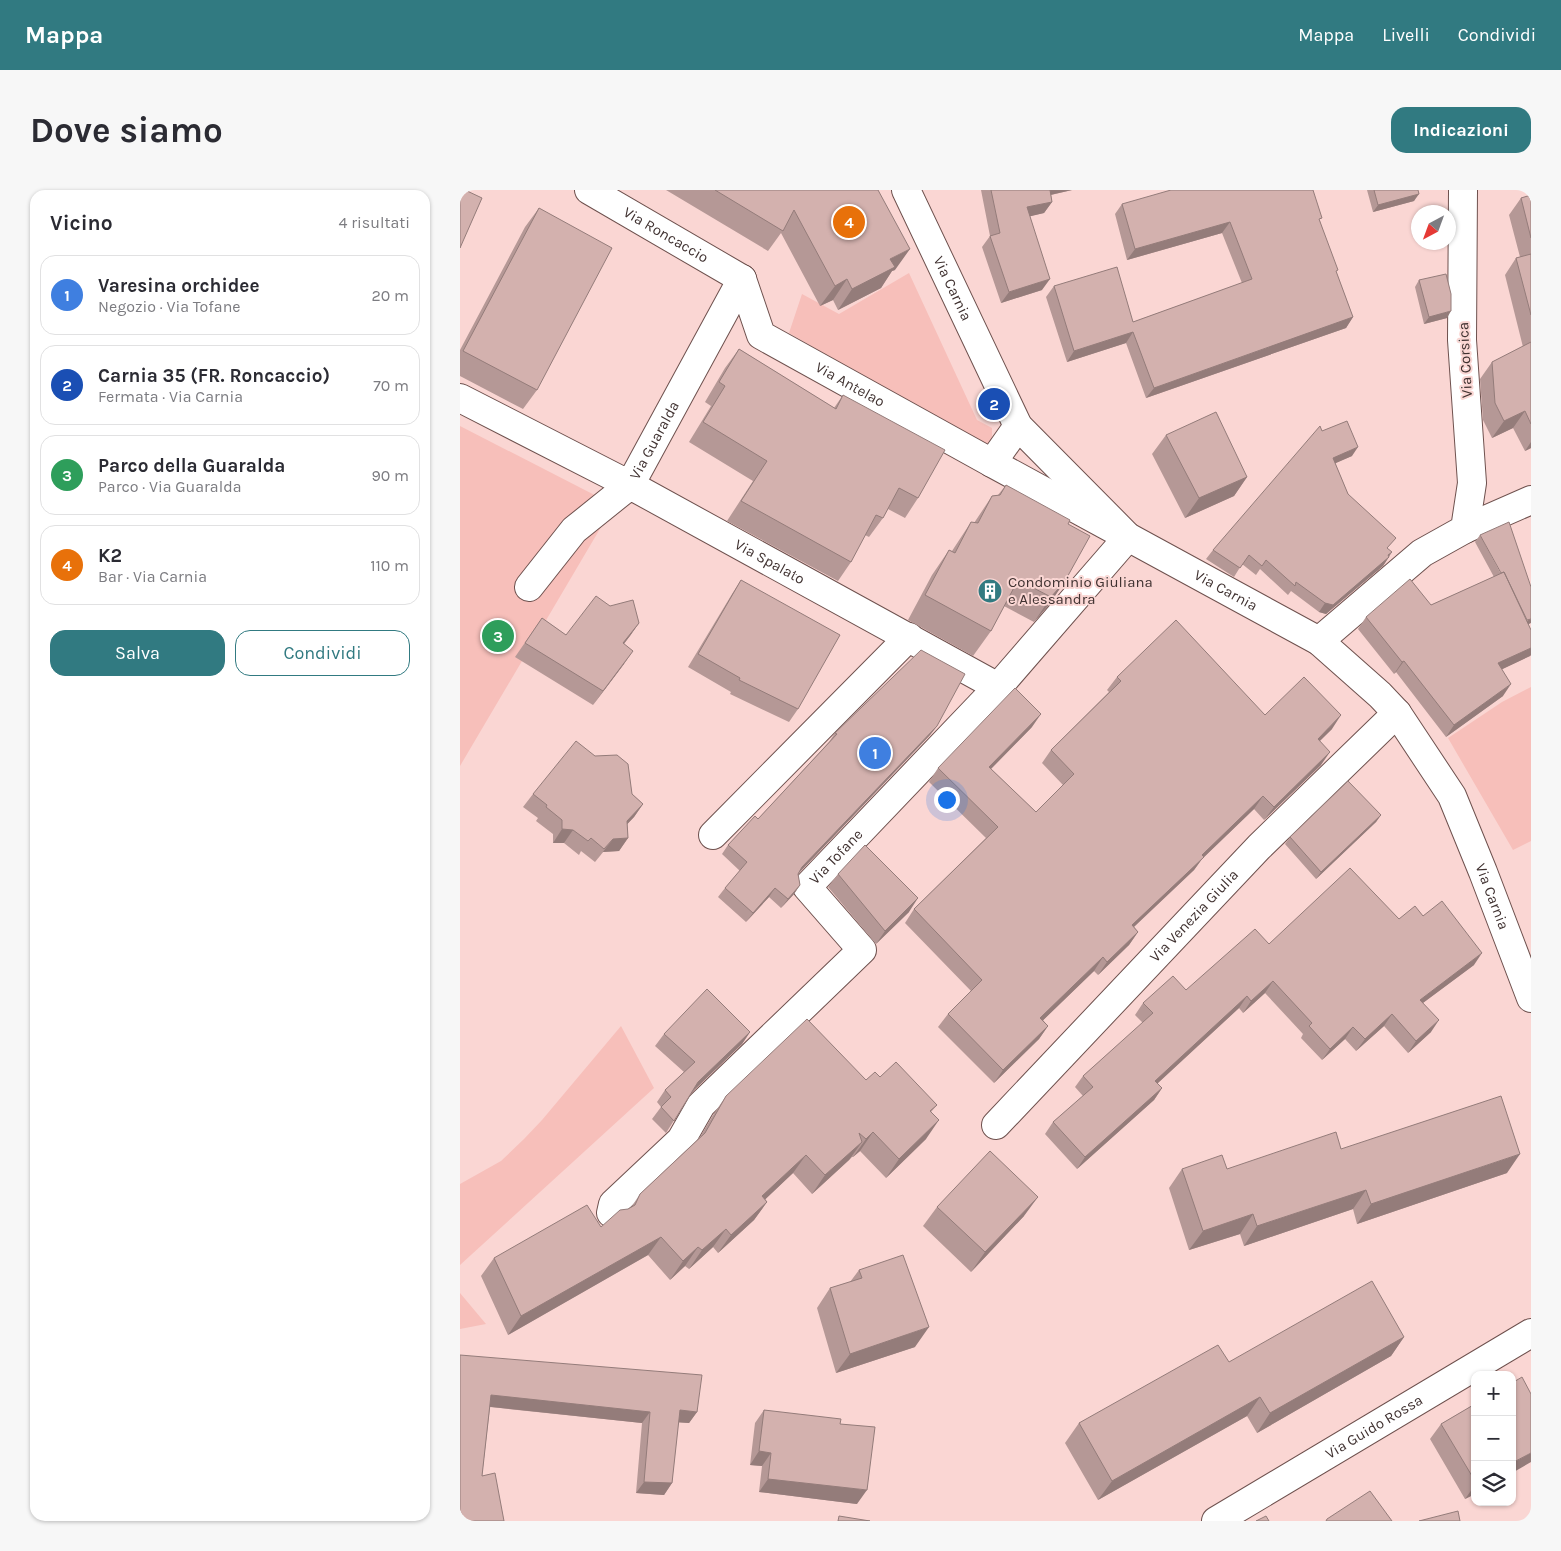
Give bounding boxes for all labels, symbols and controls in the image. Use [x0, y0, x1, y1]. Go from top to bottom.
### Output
text: Mappa [25, 21, 103, 49]
text: Mappa [1298, 24, 1354, 46]
text: Livelli [1382, 24, 1430, 46]
text: Condividi [1458, 24, 1536, 46]
button: Indicazioni [1391, 107, 1531, 153]
text: Dove siamo [30, 110, 223, 151]
street label: Via Roncaccio [620, 203, 712, 267]
pin: 4 [833, 203, 865, 241]
north arrow [1411, 205, 1456, 250]
text: Vicino [50, 211, 113, 235]
text: 4 risultati [339, 213, 410, 232]
street label: Via Carnia [930, 253, 976, 324]
text: Varesina orchidee [98, 275, 260, 297]
text: 1 [64, 286, 70, 305]
text: 20 m [371, 286, 409, 305]
text: Negozio · Via Tofane [98, 297, 241, 316]
street label: Via Corsica [1454, 322, 1476, 398]
street label: Via Antelao [812, 358, 888, 411]
text: Carnia 35 (FR. Roncaccio) [98, 365, 330, 387]
text: 2 [62, 376, 72, 395]
text: 70 m [373, 376, 409, 395]
pin: 2 [978, 385, 1010, 423]
text: Fermata · Via Carnia [98, 387, 243, 406]
street label: Via Guaralda [626, 398, 683, 483]
text: Parco della Guaralda [98, 455, 285, 477]
text: 3 [62, 466, 72, 485]
text: 90 m [371, 466, 409, 485]
text: Parco · Via Guaralda [98, 477, 241, 496]
street label: Via Spalato [732, 535, 808, 588]
text: K2 [98, 545, 122, 567]
text: 4 [62, 556, 72, 575]
text: 110 m [370, 556, 409, 575]
street label: Via Carnia [1191, 566, 1261, 615]
text: Bar · Via Carnia [98, 567, 207, 586]
place label: Condominio Giuliana e Alessandra [1008, 573, 1153, 608]
building icon: Condominio Giuliana e Alessandra [977, 578, 1003, 604]
pin: 3 [482, 617, 514, 655]
button: Salva [50, 630, 225, 676]
button: Condividi [235, 630, 410, 676]
pin: 1 [859, 734, 891, 772]
your location [934, 787, 960, 813]
street label: Via Tofane [805, 825, 866, 888]
street label: Via Carnia [1471, 861, 1513, 932]
street label: Via Venezia Giulia [1146, 866, 1242, 966]
map controls [1471, 1371, 1516, 1506]
button: + [1471, 1371, 1516, 1416]
street label: Via Guido Rossa [1322, 1391, 1426, 1463]
button: − [1471, 1416, 1516, 1461]
button: layers [1471, 1461, 1516, 1506]

